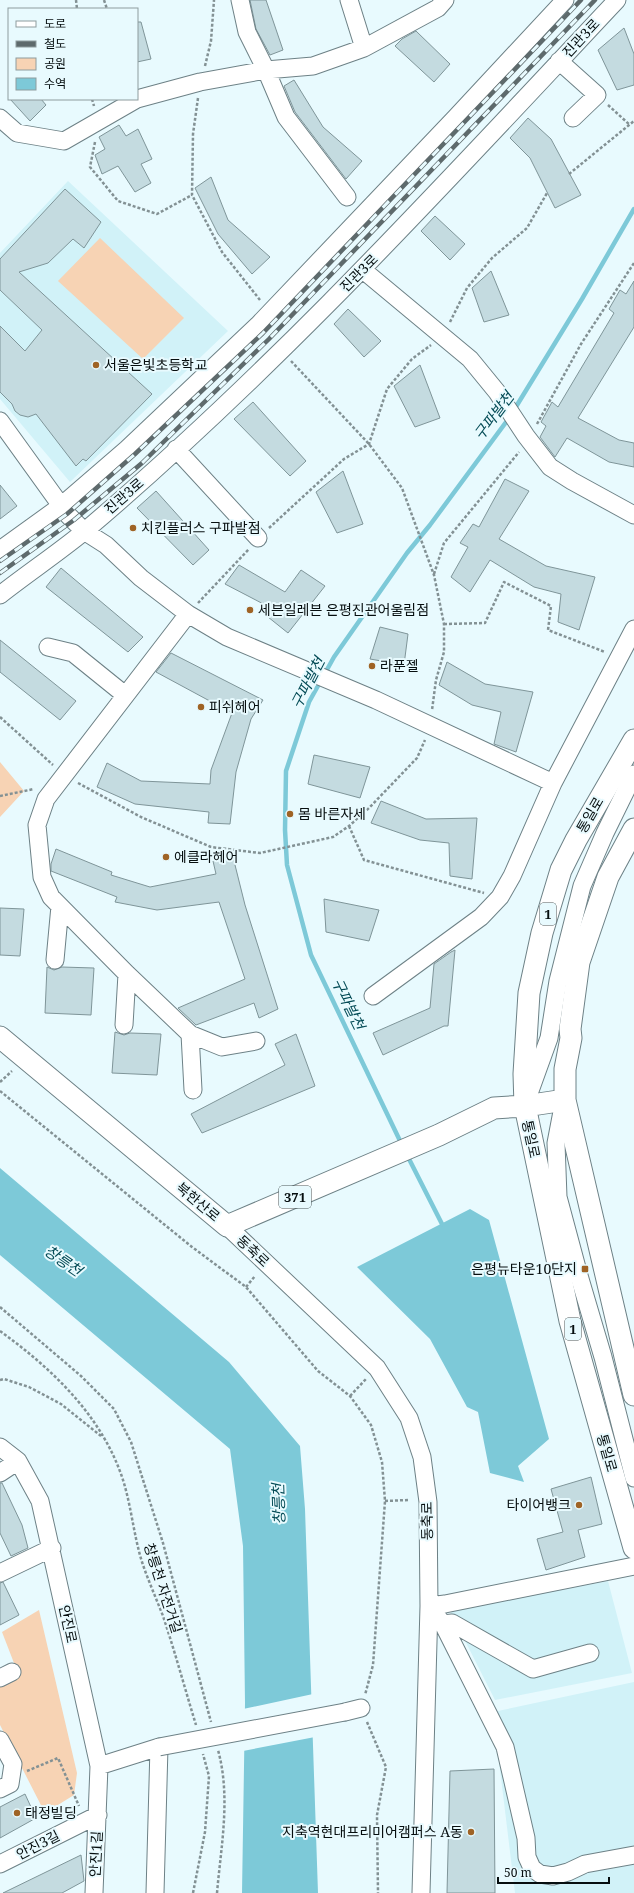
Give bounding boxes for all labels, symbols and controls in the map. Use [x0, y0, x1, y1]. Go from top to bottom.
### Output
legend [8, 8, 138, 100]
street label: 진관3로 [558, 14, 604, 61]
text: 도로 [44, 15, 66, 32]
text: 철도 [44, 35, 66, 52]
text: 공원 [44, 55, 66, 72]
text: 수역 [44, 75, 66, 92]
street label: 진관3로 [335, 249, 382, 296]
place label: 서울은빛초등학교 [104, 355, 207, 374]
marker: 서울은빛초등학교 [91, 360, 101, 370]
water label: 구파발천 [469, 386, 519, 443]
street label: 진관3로 [100, 473, 148, 518]
place label: 치킨플러스 구파발점 [141, 518, 261, 537]
marker: 치킨플러스 구파발점 [128, 523, 138, 533]
place label: 세븐일레븐 은평진관어울림점 [258, 600, 429, 619]
marker: 세븐일레븐 은평진관어울림점 [245, 605, 255, 615]
water label: 구파발천 [286, 651, 330, 712]
place label: 라푼젤 [380, 656, 419, 675]
marker: 라푼젤 [367, 661, 377, 671]
place label: 피쉬헤어 [209, 697, 261, 716]
marker: 피쉬헤어 [196, 702, 206, 712]
street label: 통일로 [572, 793, 608, 836]
place label: 몸 바른자세 [298, 804, 366, 823]
marker: 몸 바른자세 [285, 809, 295, 819]
place label: 에클라헤어 [174, 847, 238, 866]
marker: 에클라헤어 [161, 852, 171, 862]
road number: 1 [540, 903, 556, 925]
water label: 구파발천 [328, 974, 371, 1035]
street label: 통일로 [518, 1118, 545, 1160]
street label: 북한산로 [172, 1178, 224, 1226]
road number: 371 [279, 1186, 311, 1208]
street label: 동축로 [233, 1231, 274, 1271]
water label: 창릉천 [41, 1240, 88, 1282]
place label: 은평뉴타운10단지 [471, 1259, 577, 1278]
marker: 은평뉴타운10단지 [580, 1264, 590, 1274]
road number: 1 [565, 1318, 581, 1340]
street label: 통일로 [593, 1432, 622, 1474]
water label: 창릉천 [267, 1481, 289, 1525]
place label: 타이어뱅크 [507, 1495, 571, 1514]
marker: 타이어뱅크 [574, 1500, 584, 1510]
street label: 동축로 [417, 1501, 436, 1540]
street label: 창릉천 자전거길 [140, 1540, 187, 1635]
street label: 안진로 [55, 1603, 82, 1645]
place label: 태정빌딩 [25, 1803, 77, 1822]
marker: 태정빌딩 [12, 1808, 22, 1818]
place label: 지축역현대프리미어캠퍼스 A동 [282, 1822, 463, 1841]
street label: 안진3길 [13, 1826, 63, 1864]
marker: 지축역현대프리미어캠퍼스 A동 [466, 1827, 476, 1837]
street label: 안진1길 [85, 1830, 106, 1878]
scale bar [498, 1859, 609, 1885]
text: 50 m [504, 1864, 532, 1881]

